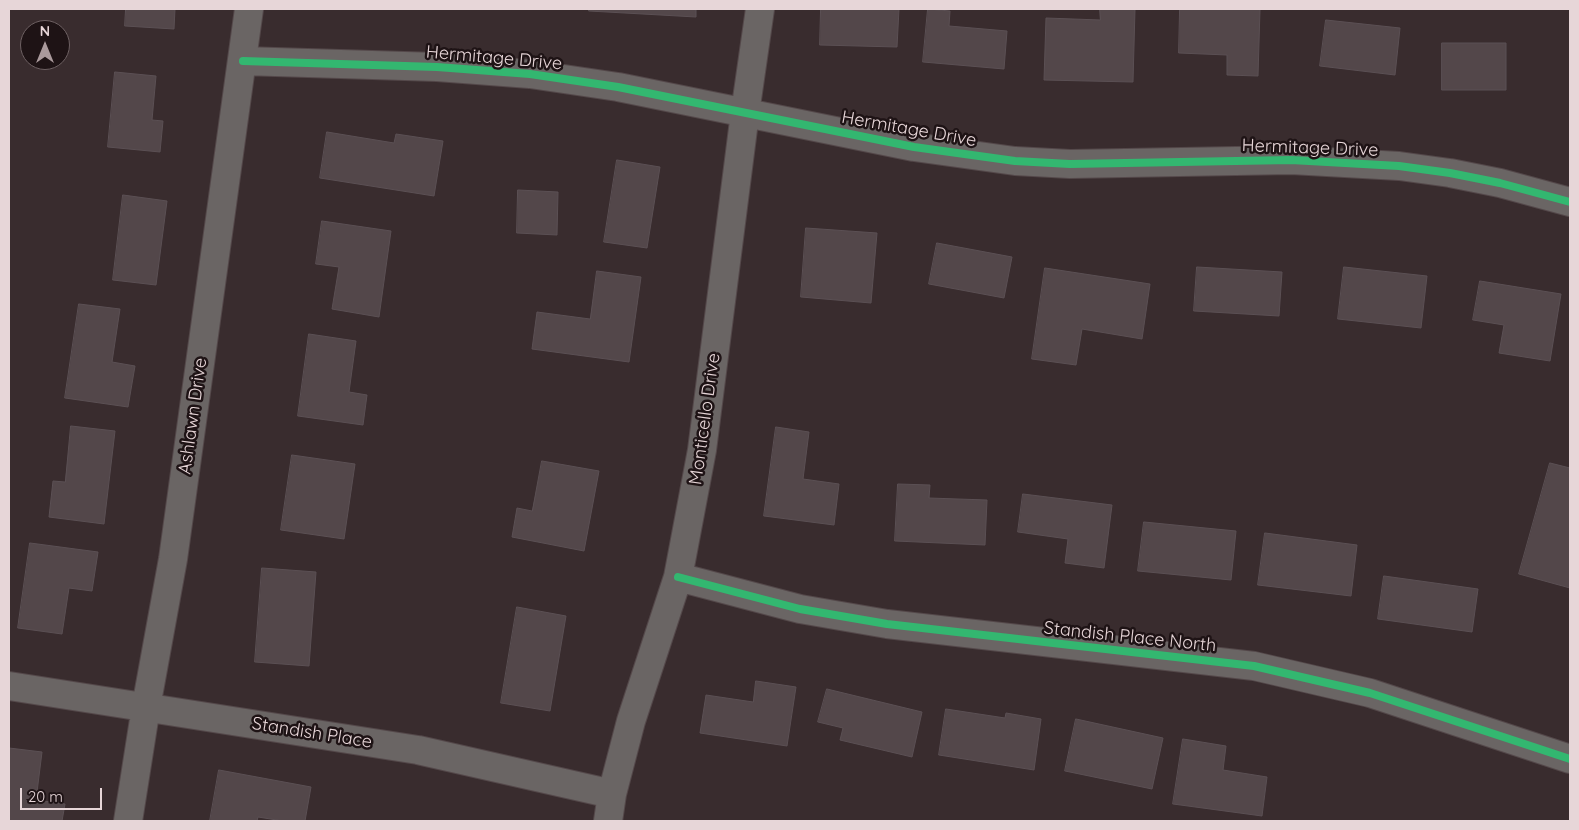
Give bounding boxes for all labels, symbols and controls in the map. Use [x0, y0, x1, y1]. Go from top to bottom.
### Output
north arrow [20, 20, 70, 70]
text: N [40, 22, 50, 40]
street label: Hermitage Drive [425, 41, 563, 75]
street label: Hermitage Drive [840, 107, 978, 151]
street label: Hermitage Drive [1241, 135, 1379, 161]
street label: Monticello Drive [685, 352, 725, 486]
street label: Ashlawn Drive [174, 356, 212, 476]
street label: Standish Place North [1043, 617, 1217, 657]
street label: Standish Place [250, 713, 374, 753]
scale bar [22, 778, 105, 810]
text: 20 m [28, 787, 63, 806]

